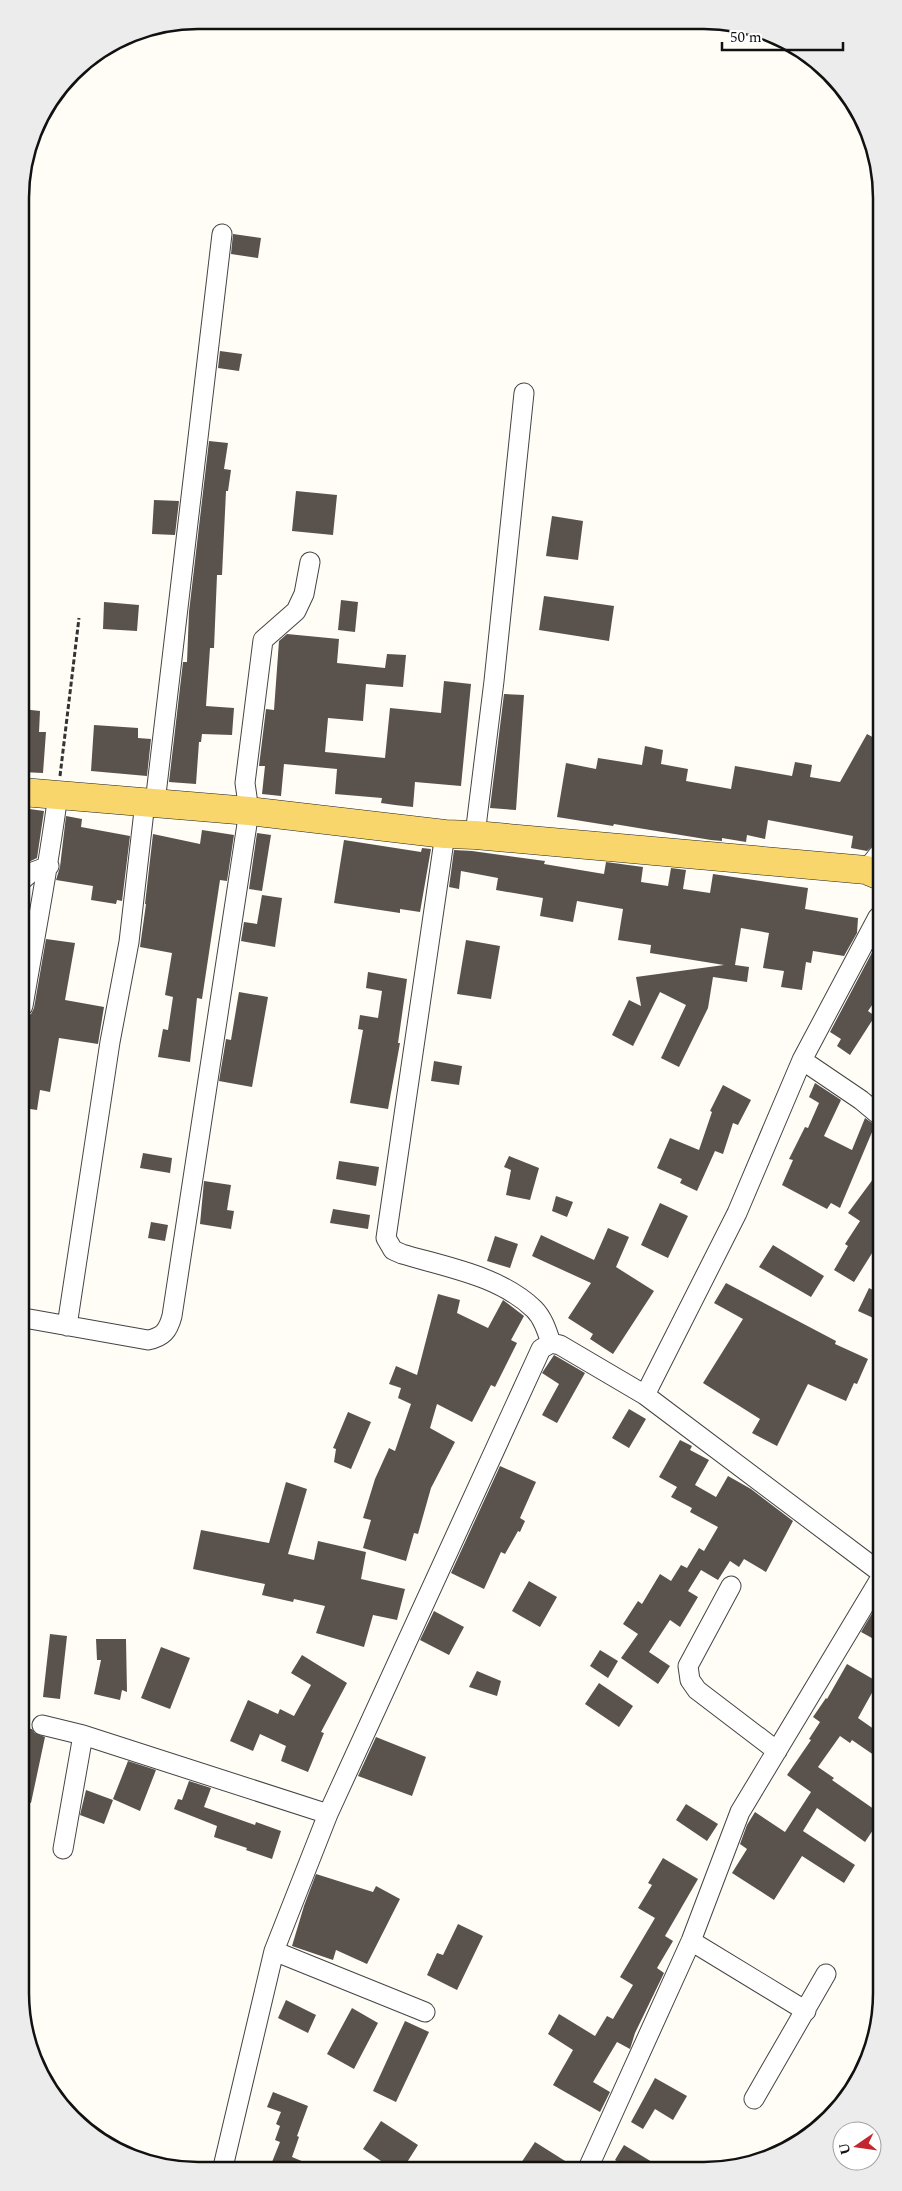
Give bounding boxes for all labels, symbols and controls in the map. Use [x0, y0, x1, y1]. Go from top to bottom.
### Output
scale bar [722, 20, 843, 52]
text: 50 m [730, 26, 762, 49]
north arrow [832, 2121, 882, 2171]
text: U [833, 2140, 856, 2157]

